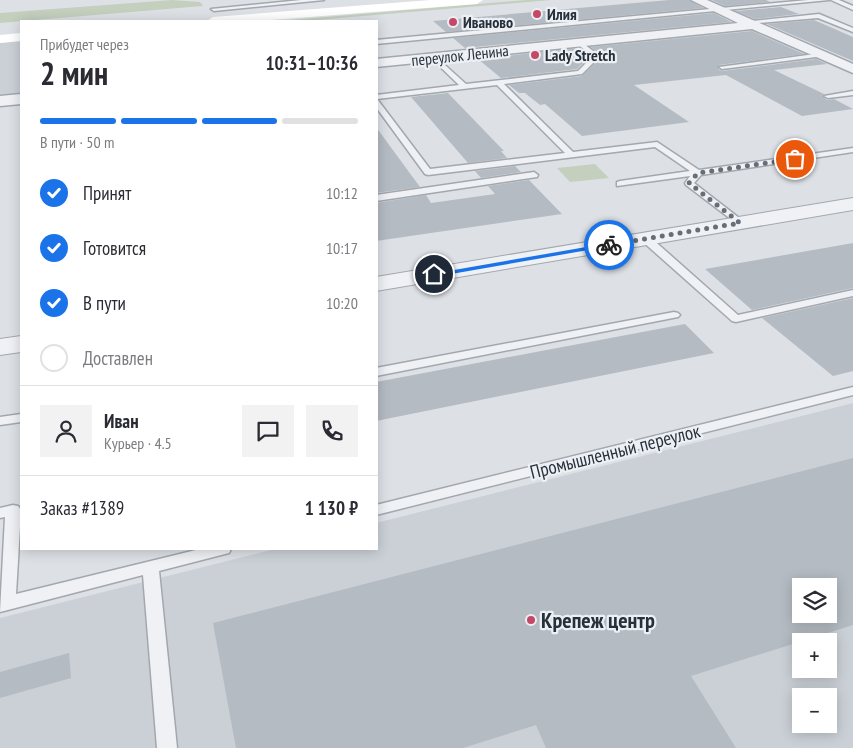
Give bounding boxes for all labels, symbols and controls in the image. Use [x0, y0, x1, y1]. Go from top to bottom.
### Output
place label: Илия [547, 4, 577, 24]
marker: Илия [531, 8, 543, 20]
place label: Иваново [463, 12, 513, 32]
marker: Иваново [447, 16, 459, 28]
text: Прибудет через [40, 34, 129, 54]
street label: переулок Ленина [410, 40, 510, 70]
place label: Lady Stretch [545, 45, 615, 65]
marker: Lady Stretch [529, 49, 541, 61]
text: 10:31–10:36 [265, 51, 358, 75]
text: 2 мин [40, 52, 108, 94]
text: В пути · 50 m [40, 132, 114, 152]
pin [774, 138, 816, 180]
icon: bag [781, 145, 809, 173]
icon: check [40, 179, 68, 207]
text: Принят [83, 181, 131, 205]
text: 10:12 [326, 183, 358, 203]
courier [584, 220, 634, 270]
icon: bike [595, 231, 623, 259]
icon: check [40, 234, 68, 262]
text: Готовится [83, 236, 146, 260]
text: 10:17 [326, 238, 358, 258]
pin [413, 253, 455, 295]
icon: home [420, 260, 448, 288]
icon: check [40, 289, 68, 317]
text: В пути [83, 291, 126, 315]
text: 10:20 [326, 293, 358, 313]
text: Доставлен [83, 346, 153, 370]
button: person [40, 405, 92, 457]
button: chat [242, 405, 294, 457]
button: phone [306, 405, 358, 457]
text: Иван [104, 409, 139, 433]
street label: Промышленный переулок [527, 418, 703, 484]
text: Курьер · 4.5 [104, 433, 172, 453]
text: Заказ #1389 [40, 496, 124, 520]
text: 1 130 ₽ [305, 496, 358, 520]
map controls [792, 578, 837, 733]
button: layers [792, 578, 837, 623]
place label: Крепеж центр [541, 606, 655, 634]
marker: Крепеж центр [525, 614, 537, 626]
button: + [792, 633, 837, 678]
button: − [792, 688, 837, 733]

